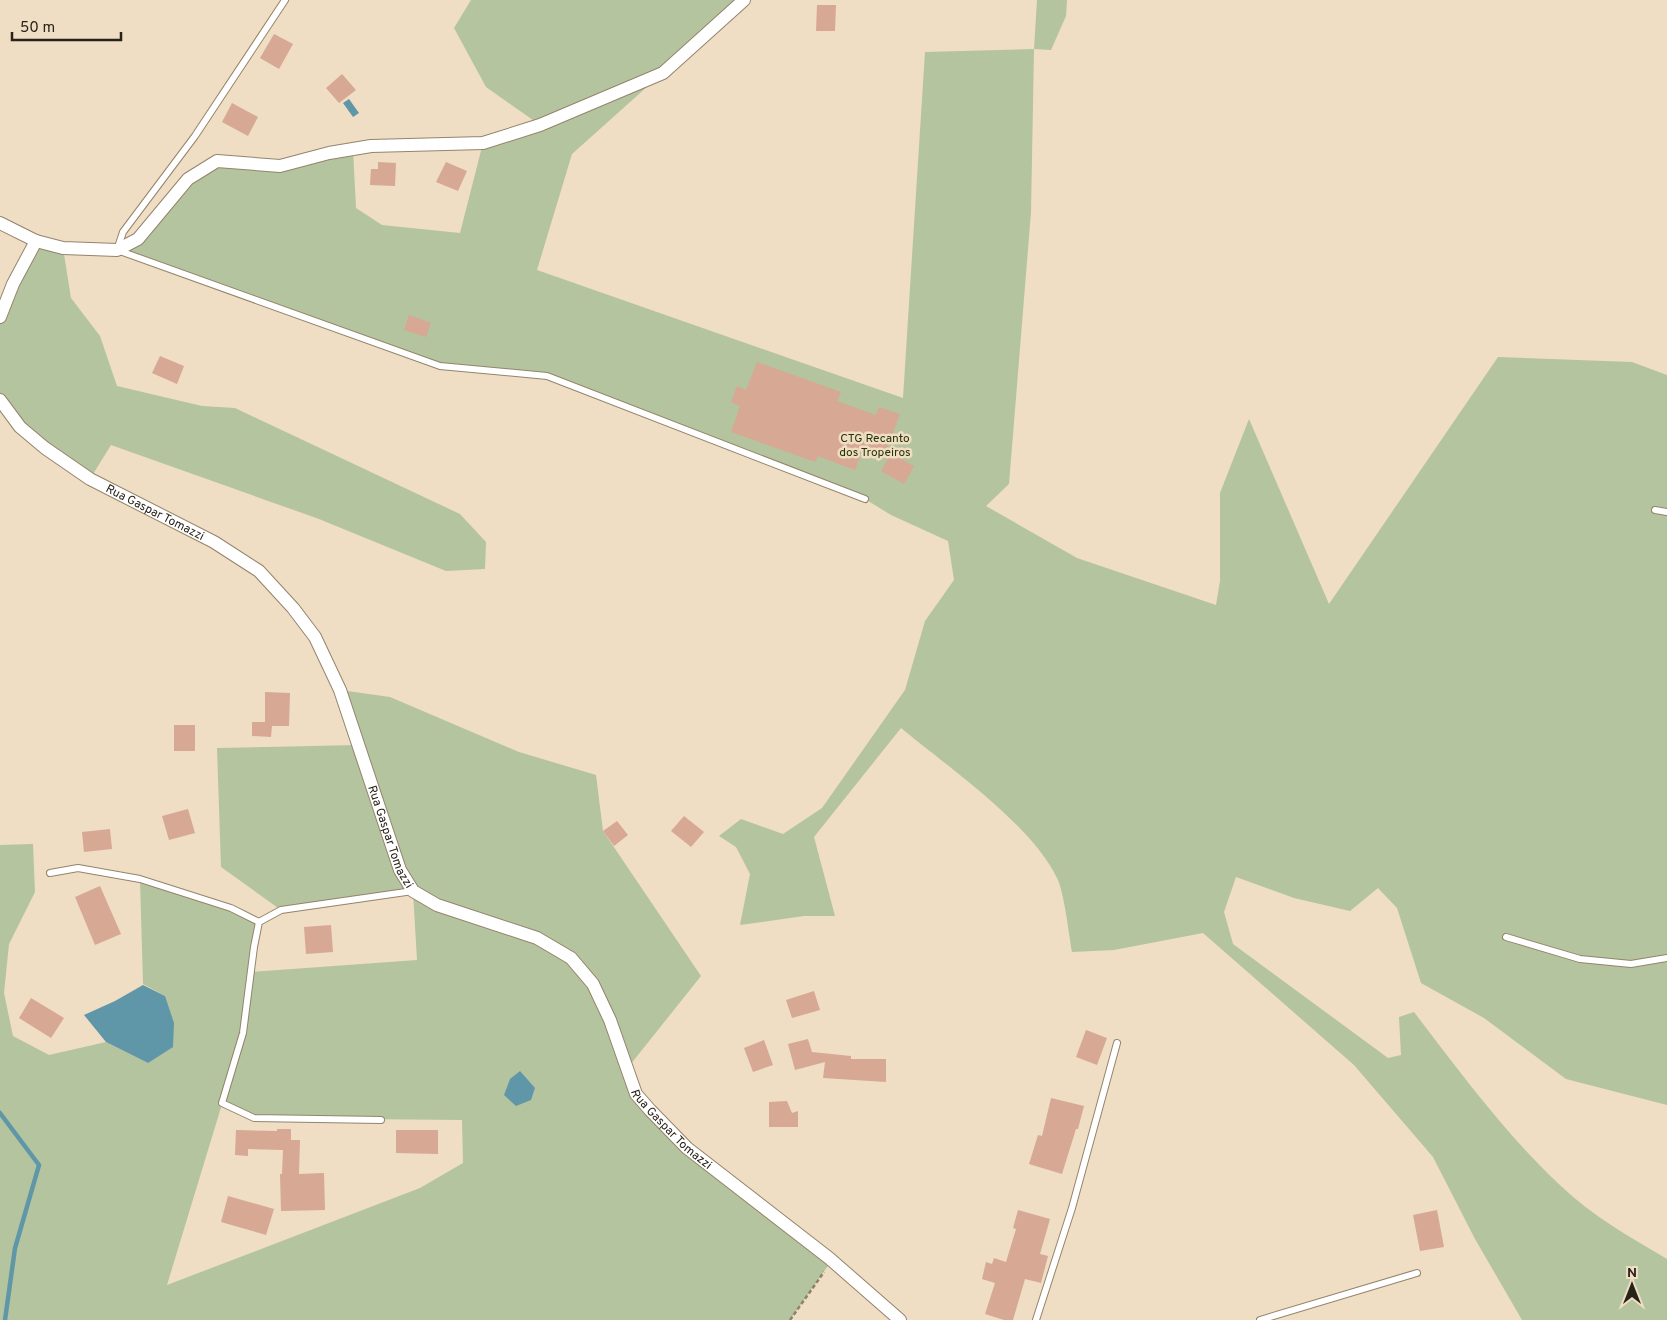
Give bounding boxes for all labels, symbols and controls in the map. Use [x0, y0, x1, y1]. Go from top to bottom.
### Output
scale bar [12, 10, 121, 42]
text: 50 m [20, 19, 55, 38]
park label: CTG Recanto dos Tropeiros [839, 431, 911, 461]
street label: Rua Gaspar Tomazzi [103, 481, 207, 545]
street label: Rua Gaspar Tomazzi [363, 783, 416, 892]
street label: Rua Gaspar Tomazzi [626, 1088, 715, 1174]
north arrow [1607, 1260, 1657, 1310]
text: N [1627, 1265, 1637, 1282]

